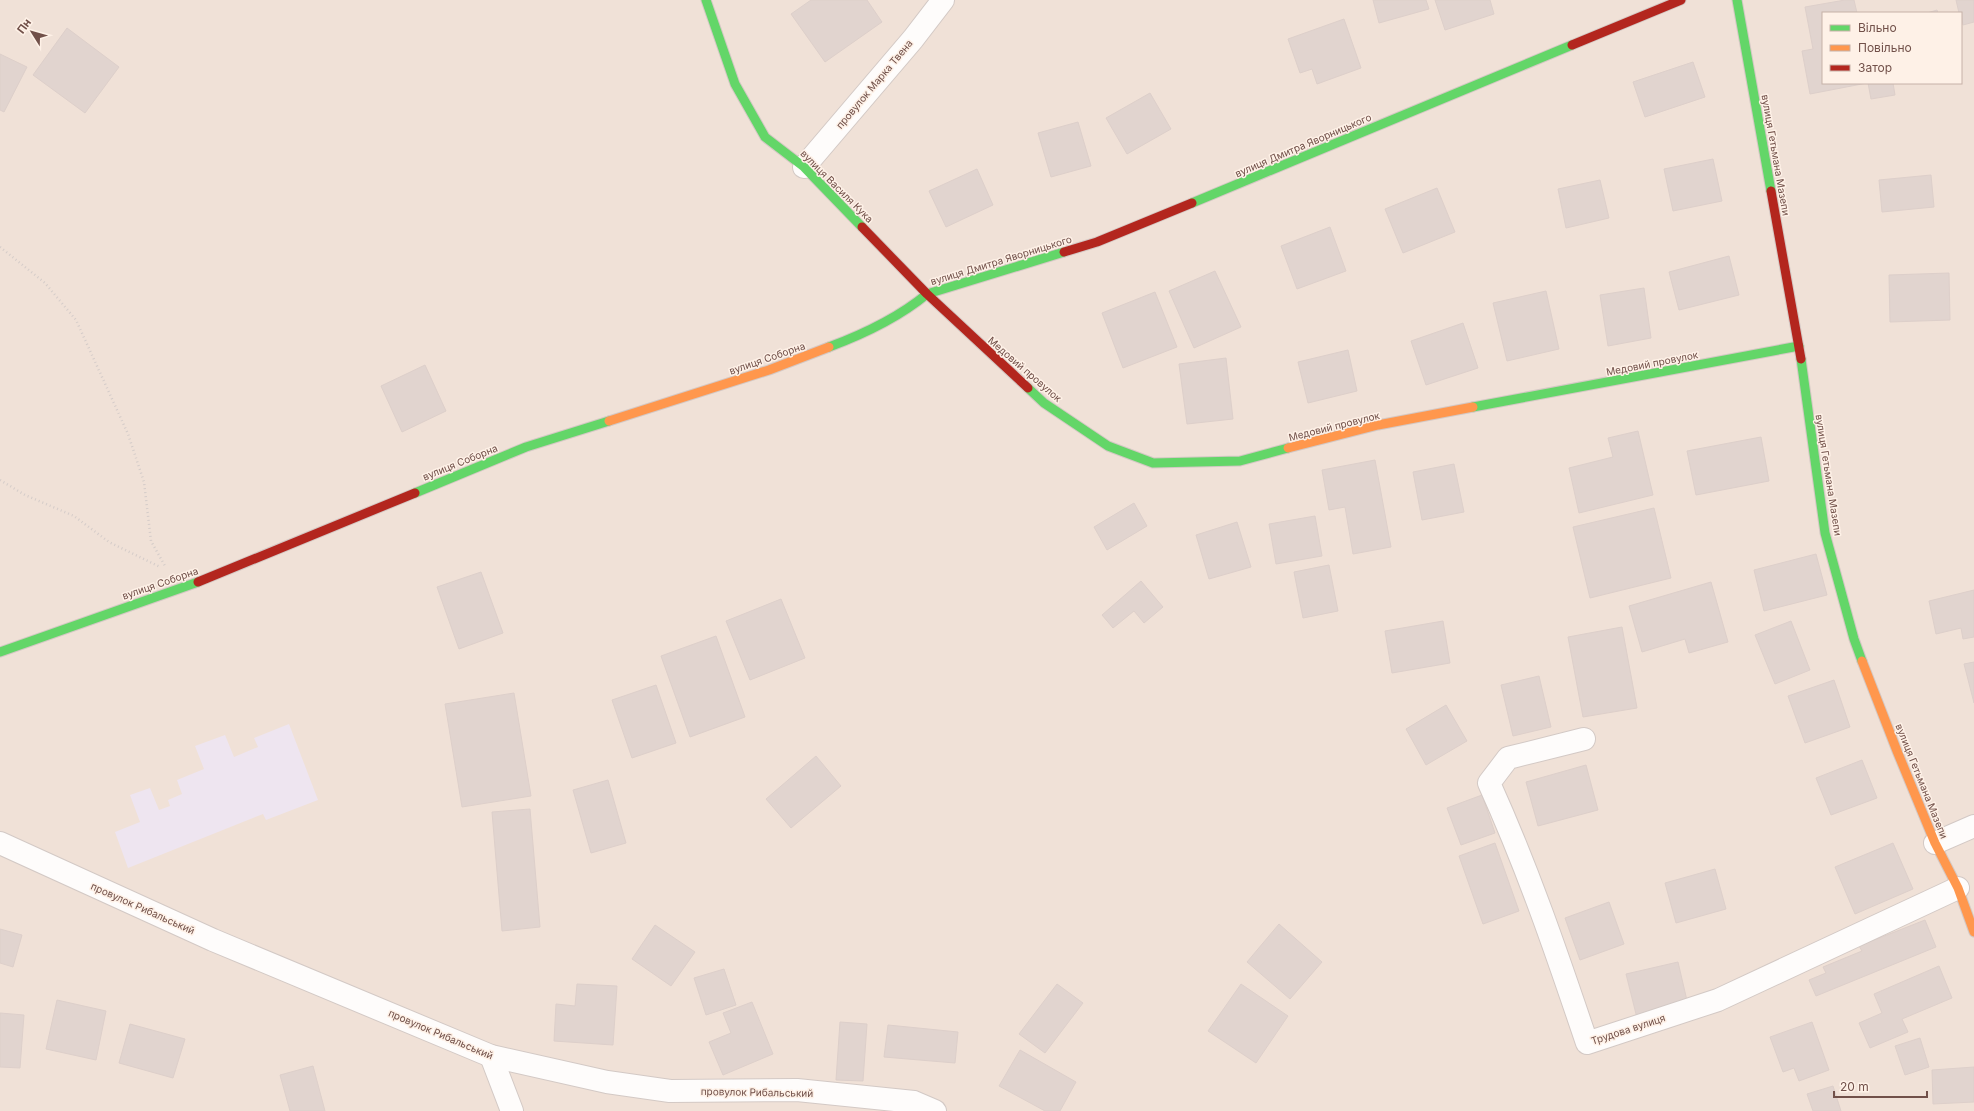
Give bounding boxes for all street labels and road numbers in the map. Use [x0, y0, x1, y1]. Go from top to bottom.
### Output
street label: провулок Марка Твена [833, 37, 915, 131]
street label: вулиця Гетьмана Мазепи [1759, 93, 1793, 217]
street label: вулиця Дмитра Яворницького [1233, 111, 1373, 179]
street label: вулиця Василя Кука [798, 147, 876, 225]
street label: вулиця Дмитра Яворницького [929, 233, 1073, 287]
street label: Медовий провулок [986, 334, 1065, 405]
street label: вулиця Соборна [727, 339, 807, 377]
street label: Медовий провулок [1605, 348, 1700, 378]
street label: Медовий провулок [1287, 409, 1381, 443]
street label: вулиця Гетьмана Мазепи [1813, 413, 1845, 537]
street label: вулиця Соборна [421, 442, 499, 482]
street label: вулиця Соборна [120, 564, 200, 602]
street label: вулиця Гетьмана Мазепи [1893, 722, 1951, 840]
street label: провулок Рибальський [89, 880, 197, 936]
street label: провулок Рибальський [387, 1006, 495, 1062]
street label: Трудова вулиця [1589, 1011, 1667, 1047]
street label: провулок Рибальський [701, 1085, 813, 1099]

